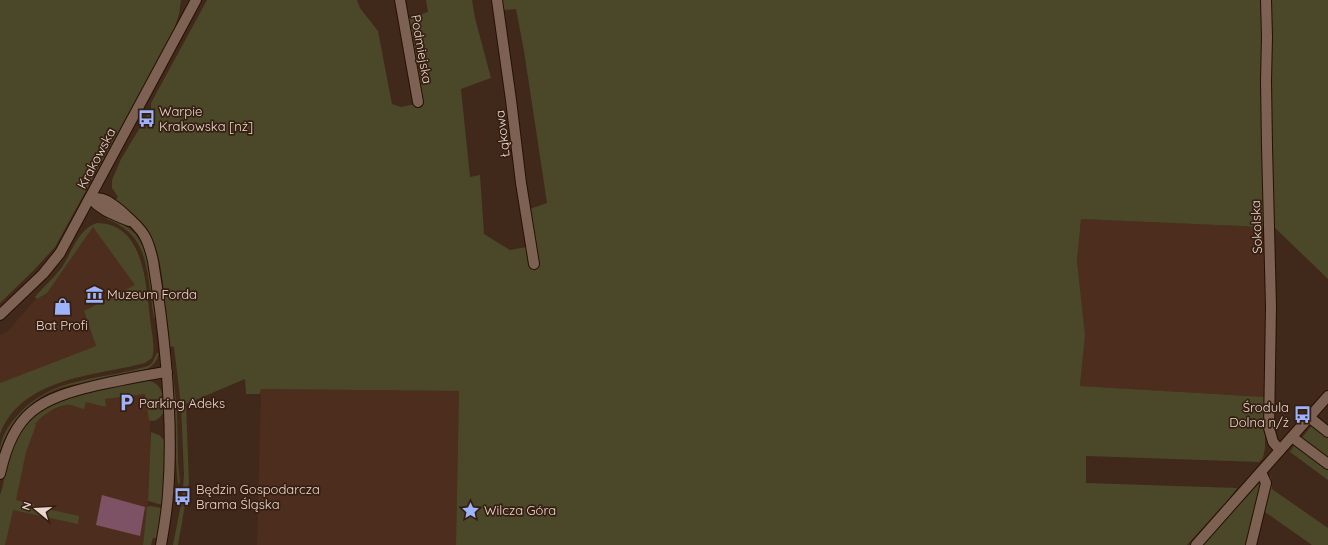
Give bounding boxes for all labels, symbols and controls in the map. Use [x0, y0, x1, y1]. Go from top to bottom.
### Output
street label: Podmiejska [408, 13, 436, 85]
place label: Warpie Krakowska [nż] [159, 103, 253, 134]
bus stop icon: Warpie Krakowska [nż] [136, 108, 156, 128]
street label: Łąkowa [491, 109, 513, 159]
street label: Krakowska [73, 125, 119, 191]
street label: Sokolska [1247, 200, 1265, 254]
museum icon: Muzeum Forda [84, 284, 104, 304]
place label: Muzeum Forda [107, 286, 197, 302]
shop icon: Bat Profi [52, 296, 72, 316]
place label: Bat Profi [36, 317, 88, 333]
parking icon: Parking Adeks [116, 393, 136, 413]
place label: Parking Adeks [139, 395, 225, 411]
place label: Środula Dolna n/ż [1229, 399, 1289, 430]
bus stop icon: Środula Dolna n/ż [1292, 404, 1312, 424]
place label: Będzin Gospodarcza Brama Śląska [196, 481, 320, 512]
bus stop icon: Będzin Gospodarcza Brama Śląska [173, 486, 193, 506]
north arrow [16, 489, 56, 529]
text: N [19, 500, 34, 512]
place icon: Wilcza Góra [461, 500, 481, 520]
place label: Wilcza Góra [484, 502, 556, 518]

